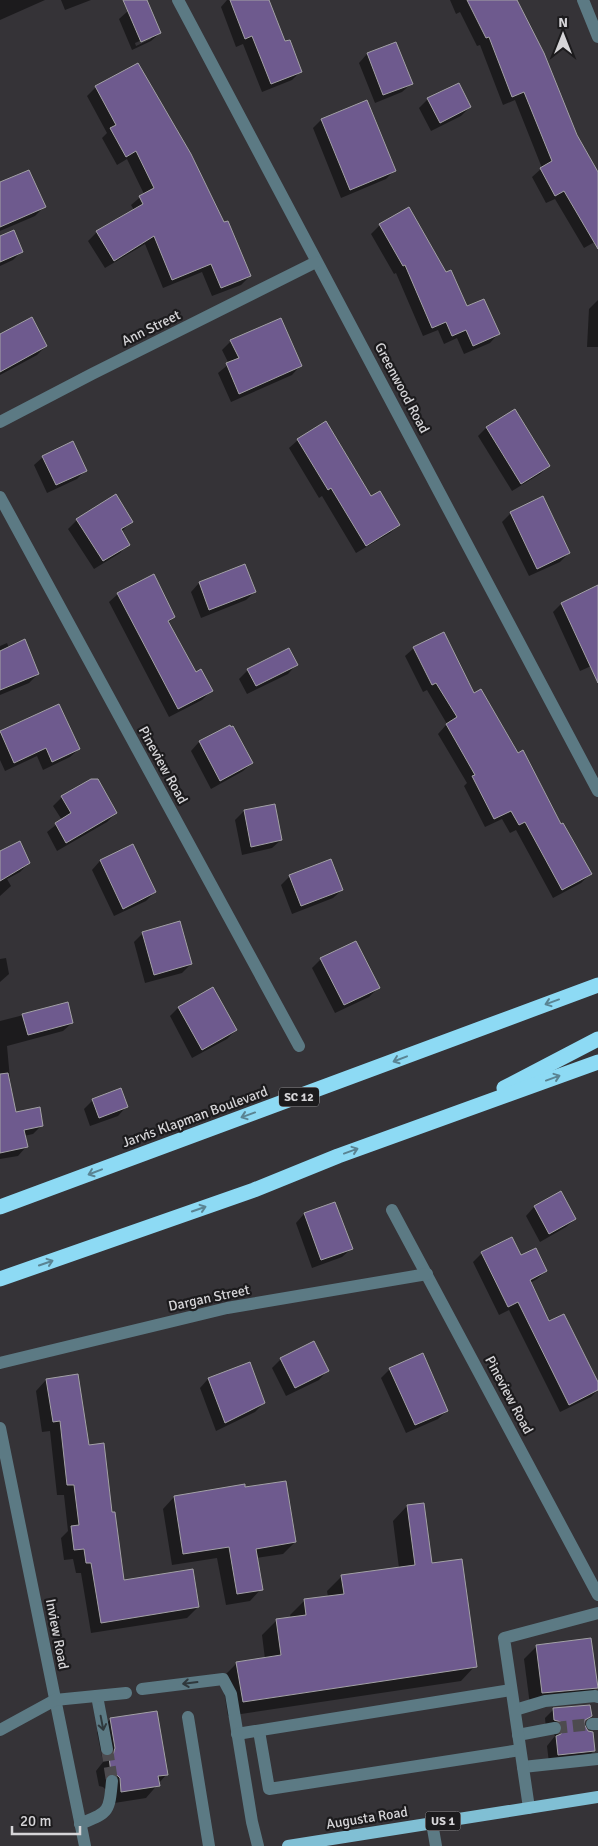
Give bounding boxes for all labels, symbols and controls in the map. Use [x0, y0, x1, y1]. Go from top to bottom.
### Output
north arrow [538, 10, 588, 60]
text: N [558, 14, 568, 31]
street label: Ann Street [119, 306, 183, 350]
street label: Greenwood Road [371, 340, 433, 436]
street label: Pineview Road [135, 723, 191, 807]
one-way arrow [545, 998, 560, 1007]
one-way arrow [393, 1055, 408, 1064]
one-way arrow [545, 1073, 561, 1082]
street label: Jarvis Klapman Boulevard [120, 1083, 270, 1151]
road number: SC 12 [279, 1088, 319, 1106]
one-way arrow [240, 1111, 256, 1120]
one-way arrow [343, 1146, 358, 1155]
one-way arrow [88, 1168, 103, 1177]
one-way arrow [191, 1204, 206, 1213]
one-way arrow [38, 1258, 53, 1267]
street label: Dargan Street [167, 1281, 251, 1315]
street label: Pineview Road [481, 1353, 537, 1437]
street label: Inview Road [42, 1597, 72, 1671]
one-way arrow [182, 1678, 198, 1688]
one-way arrow [98, 1714, 108, 1730]
street label: Augusta Road [325, 1803, 409, 1833]
scale bar [12, 1804, 80, 1836]
text: 20 m [20, 1812, 51, 1830]
road number: US 1 [426, 1812, 460, 1830]

